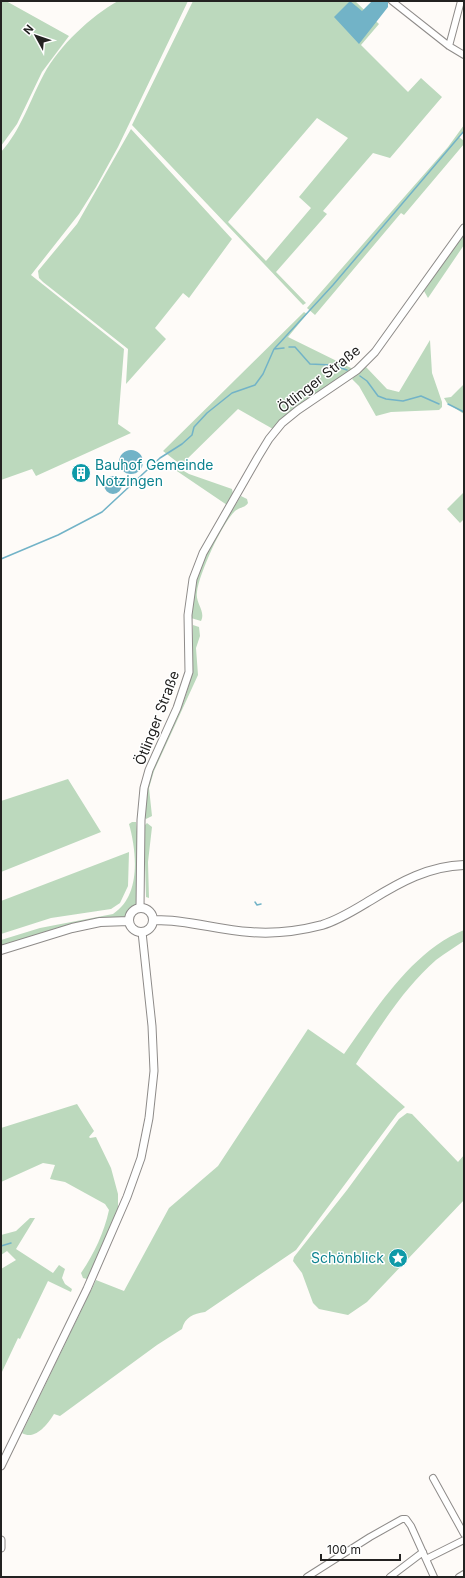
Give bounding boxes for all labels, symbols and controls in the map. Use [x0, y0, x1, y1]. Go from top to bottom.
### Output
north arrow [16, 16, 56, 56]
text: N [20, 22, 36, 37]
street label: Ötlinger Straße [274, 341, 363, 416]
place label: Bauhof Gemeinde Notzingen [95, 456, 214, 489]
building icon: Bauhof Gemeinde Notzingen [70, 462, 92, 484]
street label: Ötlinger Straße [131, 668, 182, 767]
place icon: Schönblick [387, 1247, 409, 1269]
place label: Schönblick [311, 1249, 384, 1266]
scale bar [321, 1536, 400, 1562]
text: 100 m [327, 1542, 361, 1557]

